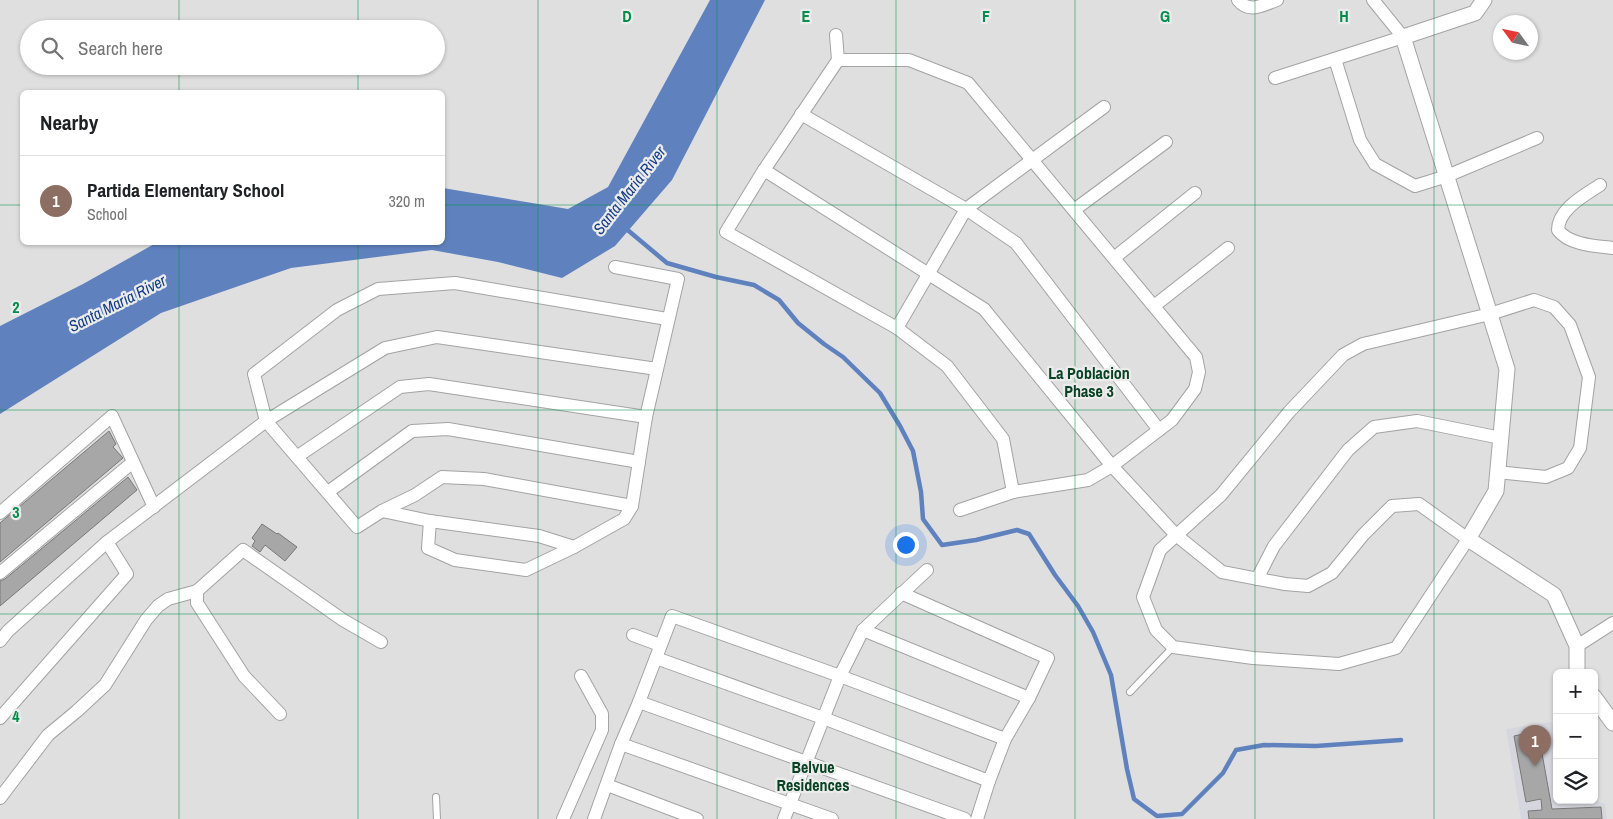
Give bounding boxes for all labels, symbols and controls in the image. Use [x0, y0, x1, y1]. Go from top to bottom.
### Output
text: D [622, 5, 632, 27]
text: E [802, 5, 811, 27]
text: F [982, 5, 990, 27]
text: G [1160, 5, 1170, 27]
text: H [1339, 5, 1349, 27]
north arrow [1493, 15, 1538, 60]
search box [20, 20, 445, 75]
icon: search [38, 34, 66, 62]
text: Search here [78, 35, 163, 61]
text: Nearby [40, 108, 98, 137]
water label: Santa Maria River [588, 141, 671, 239]
text: Partida Elementary School [87, 177, 284, 203]
text: 1 [52, 190, 60, 212]
text: 320 m [389, 190, 425, 212]
text: School [87, 203, 127, 225]
water label: Santa Maria River [65, 269, 170, 337]
text: 2 [12, 296, 20, 318]
district label: La Poblacion Phase 3 [1048, 362, 1130, 402]
text: 3 [12, 501, 20, 523]
your location [893, 532, 919, 558]
map controls [1553, 669, 1598, 804]
button: + [1553, 669, 1598, 714]
text: 4 [12, 705, 20, 727]
button: − [1553, 714, 1598, 759]
pin: 1 [1519, 725, 1551, 766]
district label: Belvue Residences [777, 756, 849, 796]
button: layers [1553, 759, 1598, 804]

